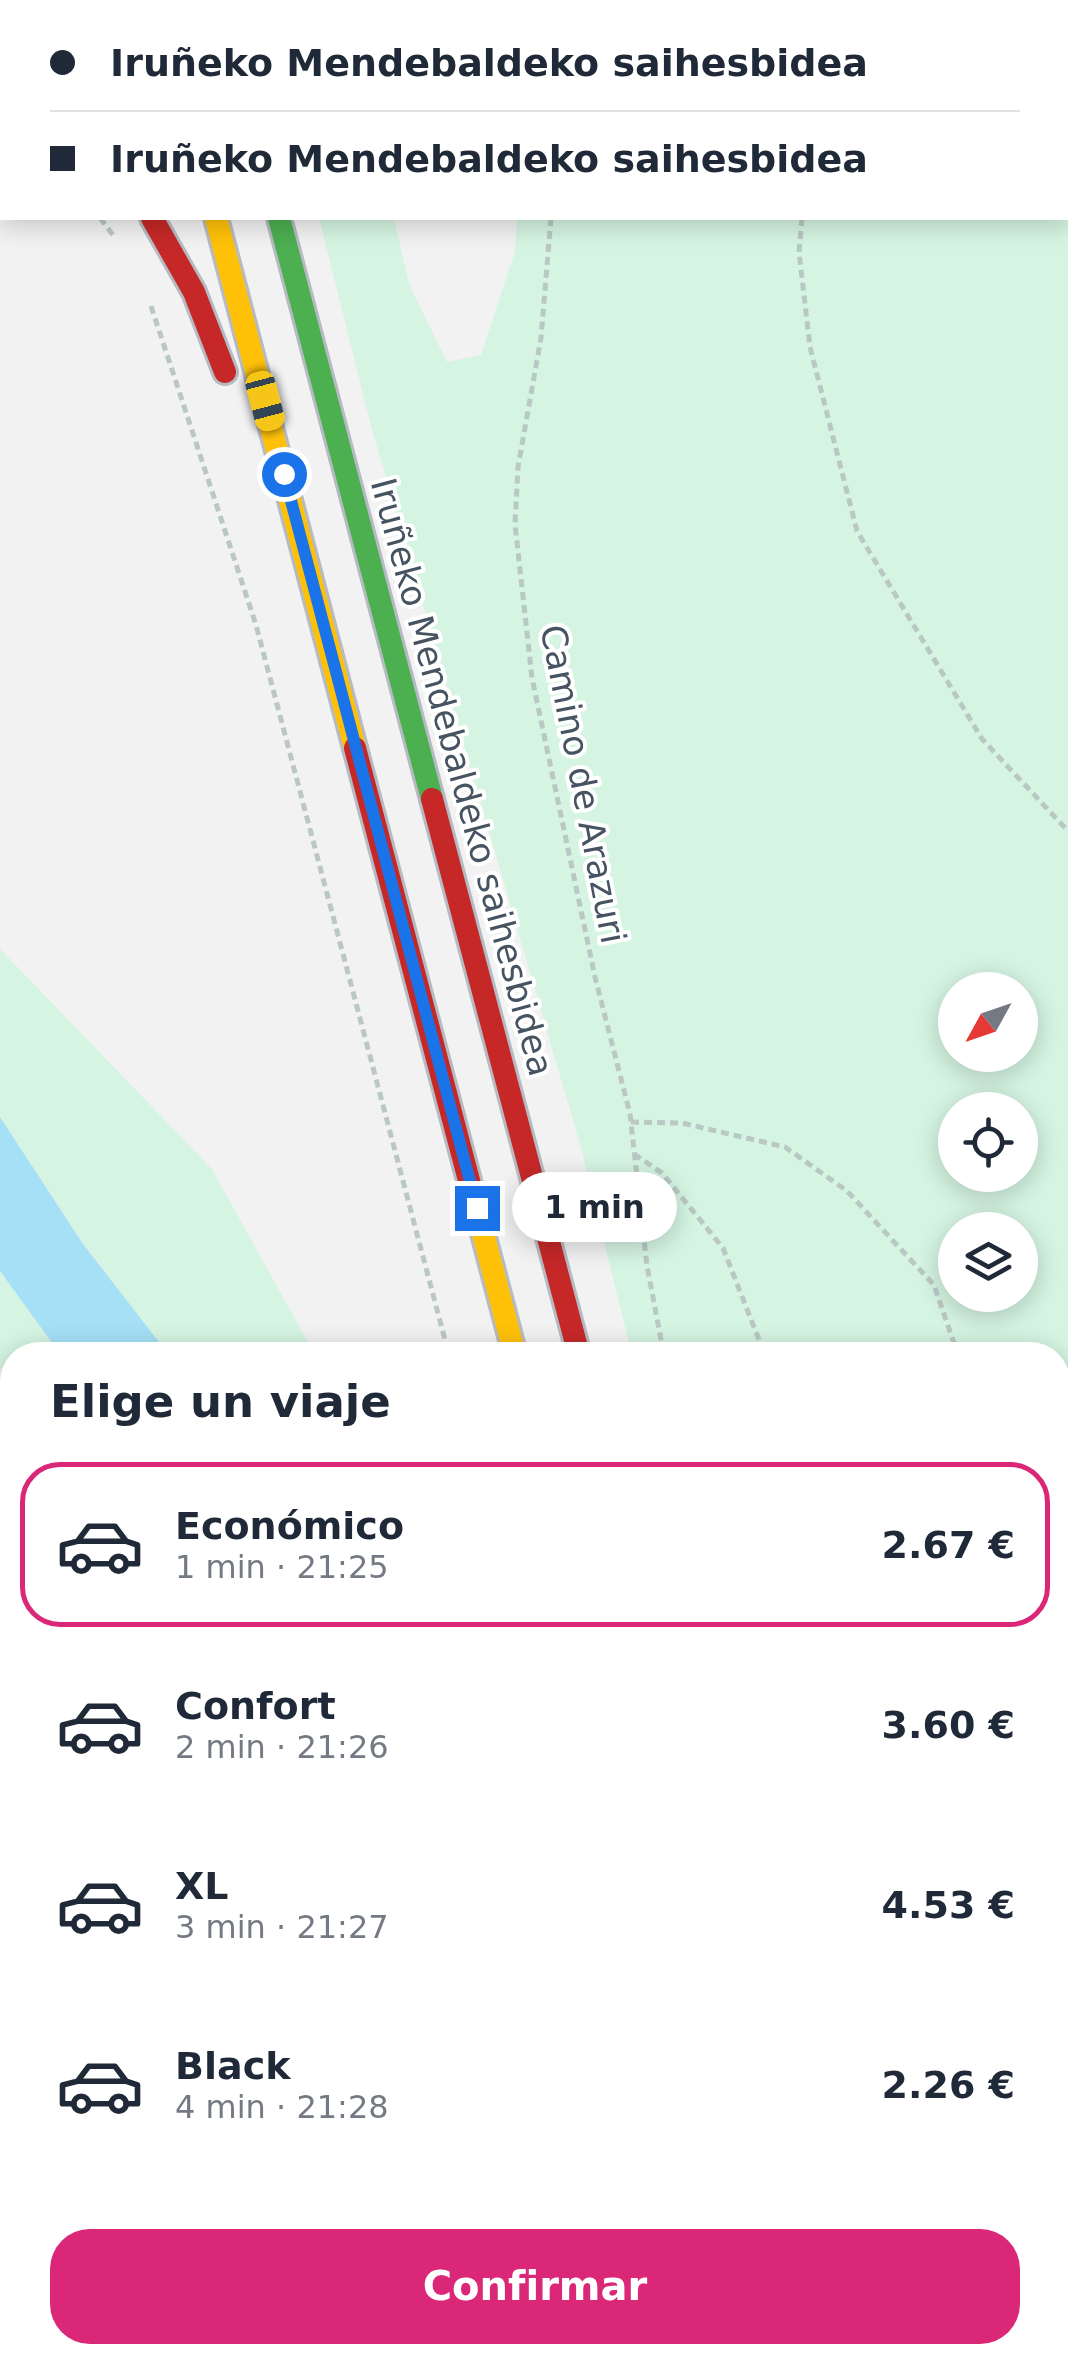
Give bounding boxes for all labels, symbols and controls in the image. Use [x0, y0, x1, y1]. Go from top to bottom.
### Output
text: Iruñeko Mendebaldeko saihesbidea [110, 41, 868, 85]
text: Iruñeko Mendebaldeko saihesbidea [110, 137, 868, 181]
car [243, 368, 287, 434]
route start [262, 452, 307, 497]
street label: Iruñeko Mendebaldeko saihesbidea [363, 474, 561, 1080]
street label: Camino de Arazuri [532, 621, 634, 947]
north arrow [938, 972, 1038, 1072]
map controls [938, 972, 1038, 1312]
button: locate [938, 1092, 1038, 1192]
callout: 1 min [512, 1173, 677, 1243]
route end [455, 1186, 500, 1231]
text: 1 min [544, 1188, 645, 1226]
button: layers [938, 1212, 1038, 1312]
text: Elige un viaje [50, 1375, 391, 1428]
icon: car [55, 1500, 145, 1590]
text: Económico [175, 1504, 404, 1548]
text: 2.67 € [882, 1523, 1015, 1567]
text: 1 min · 21:25 [175, 1548, 389, 1586]
icon: car [55, 1680, 145, 1770]
text: Confort [175, 1684, 336, 1728]
text: 3.60 € [882, 1703, 1015, 1747]
text: 2 min · 21:26 [175, 1728, 389, 1766]
icon: car [55, 1860, 145, 1950]
text: XL [175, 1864, 229, 1908]
text: 4.53 € [882, 1883, 1015, 1927]
text: 3 min · 21:27 [175, 1908, 389, 1946]
icon: car [55, 2040, 145, 2130]
text: Black [175, 2044, 290, 2088]
text: 2.26 € [882, 2063, 1015, 2107]
text: 4 min · 21:28 [175, 2088, 389, 2126]
button: Confirmar [50, 2229, 1020, 2344]

